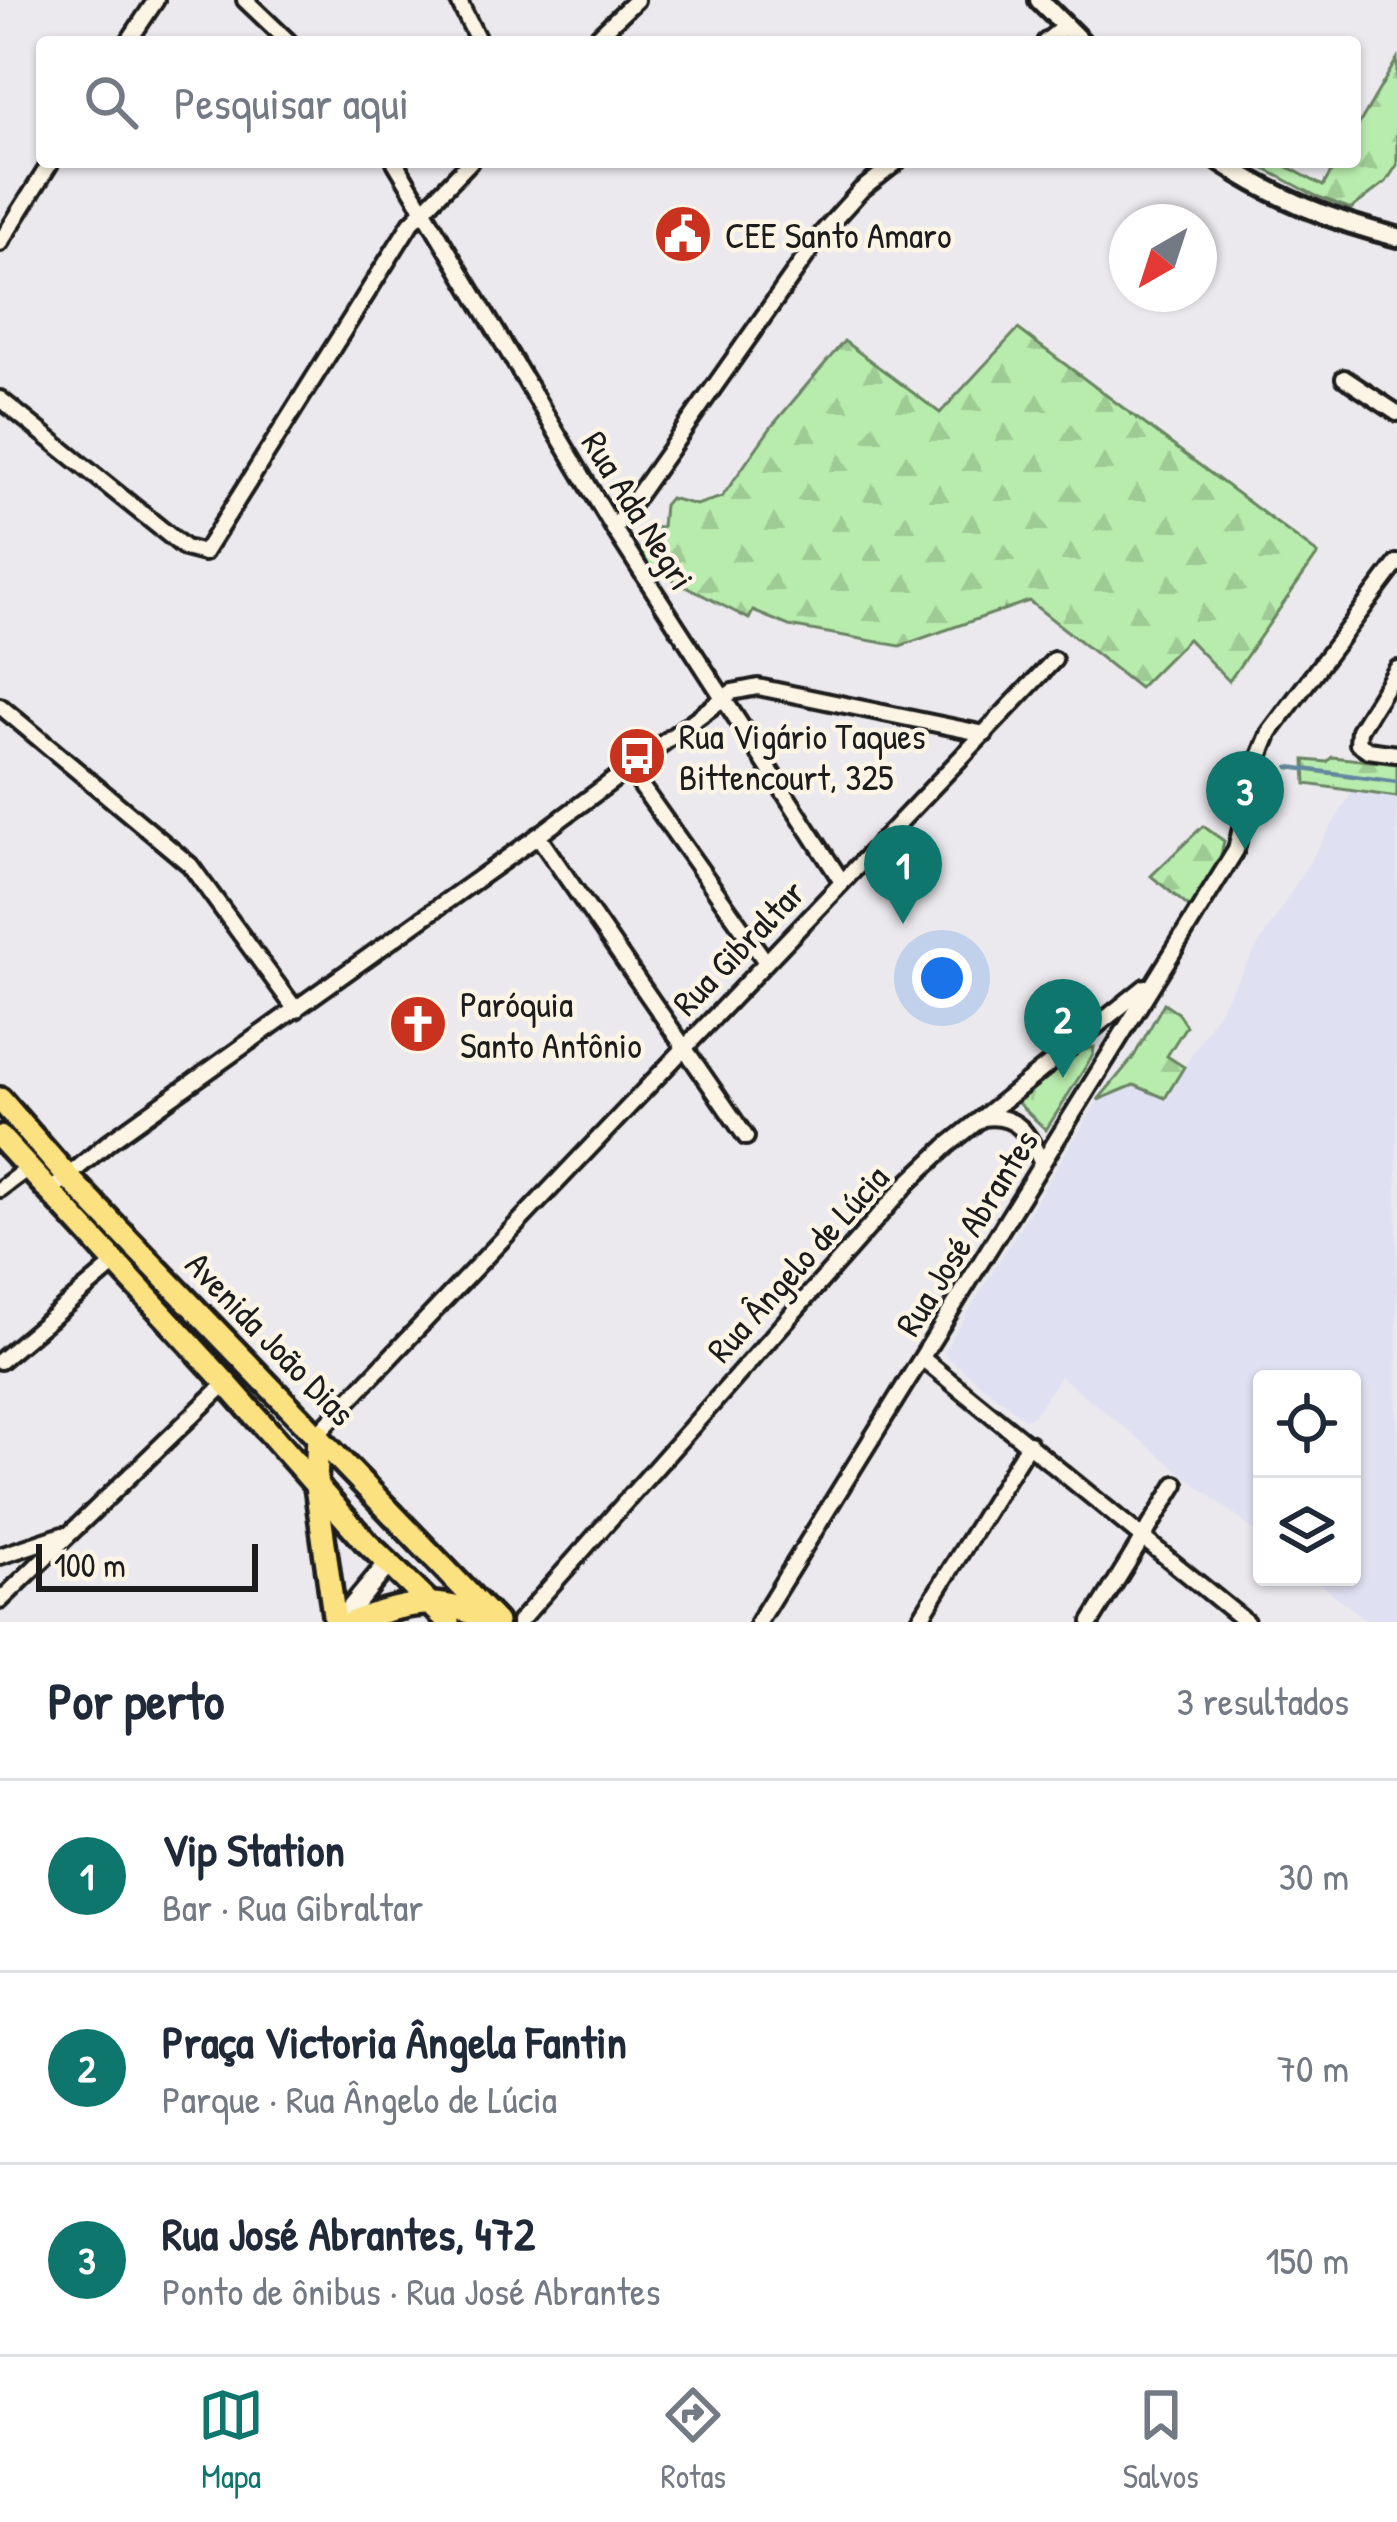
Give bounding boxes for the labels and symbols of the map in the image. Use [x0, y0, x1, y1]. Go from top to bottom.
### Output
public building icon: CEE Santo Amaro [652, 203, 714, 265]
north arrow [1109, 204, 1217, 312]
place label: CEE Santo Amaro [725, 210, 951, 259]
street label: Rua Ada Negri [571, 421, 707, 599]
place label: Rua Vigário Taques Bittencourt, 325 [679, 711, 926, 801]
bus stop icon: Rua Vigário Taques Bittencourt, 325 [606, 725, 668, 787]
pin: 3 [1206, 751, 1284, 850]
pin: 1 [864, 825, 942, 924]
street label: Rua Gibraltar [661, 868, 815, 1026]
your location [912, 948, 972, 1008]
place label: Paróquia Santo Antônio [460, 979, 642, 1069]
pin: 2 [1024, 979, 1102, 1078]
church icon: Paróquia Santo Antônio [387, 993, 449, 1055]
street label: Rua José Abrantes [883, 1120, 1049, 1344]
street label: Rua Ângelo de Lúcia [695, 1154, 899, 1372]
street label: Avenida João Dias [175, 1240, 367, 1436]
scale bar [36, 1538, 258, 1591]

